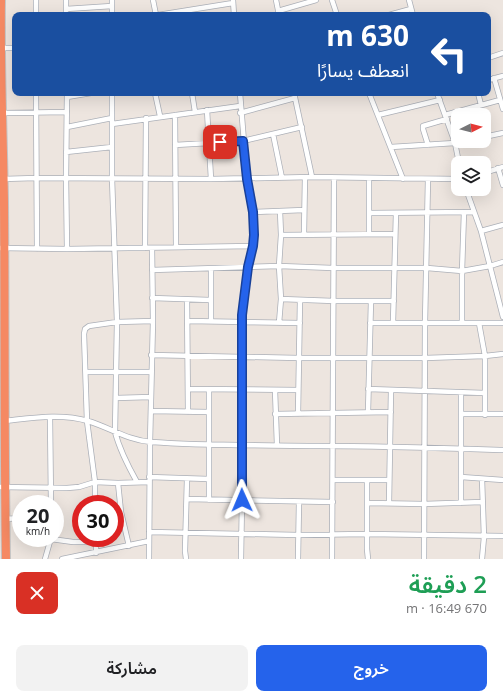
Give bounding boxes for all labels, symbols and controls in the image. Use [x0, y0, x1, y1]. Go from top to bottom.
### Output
text: 630 m [326, 16, 409, 54]
icon: left [423, 28, 475, 80]
text: انعطف يسارًا [317, 58, 409, 82]
north arrow [451, 108, 491, 148]
map controls [451, 108, 491, 196]
pin [203, 125, 237, 159]
icon: arrive [209, 131, 231, 153]
button: layers [451, 156, 491, 196]
position arrow [221, 479, 263, 521]
speed limit sign: 30 [72, 495, 124, 547]
text: 20 [27, 502, 49, 529]
text: km/h [26, 524, 50, 538]
text: 2 دقيقة [409, 567, 487, 600]
button: close [16, 572, 58, 614]
text: 670 m · 16:49 [406, 599, 487, 617]
button: مشاركة [16, 645, 248, 691]
button: خروج [256, 645, 487, 691]

